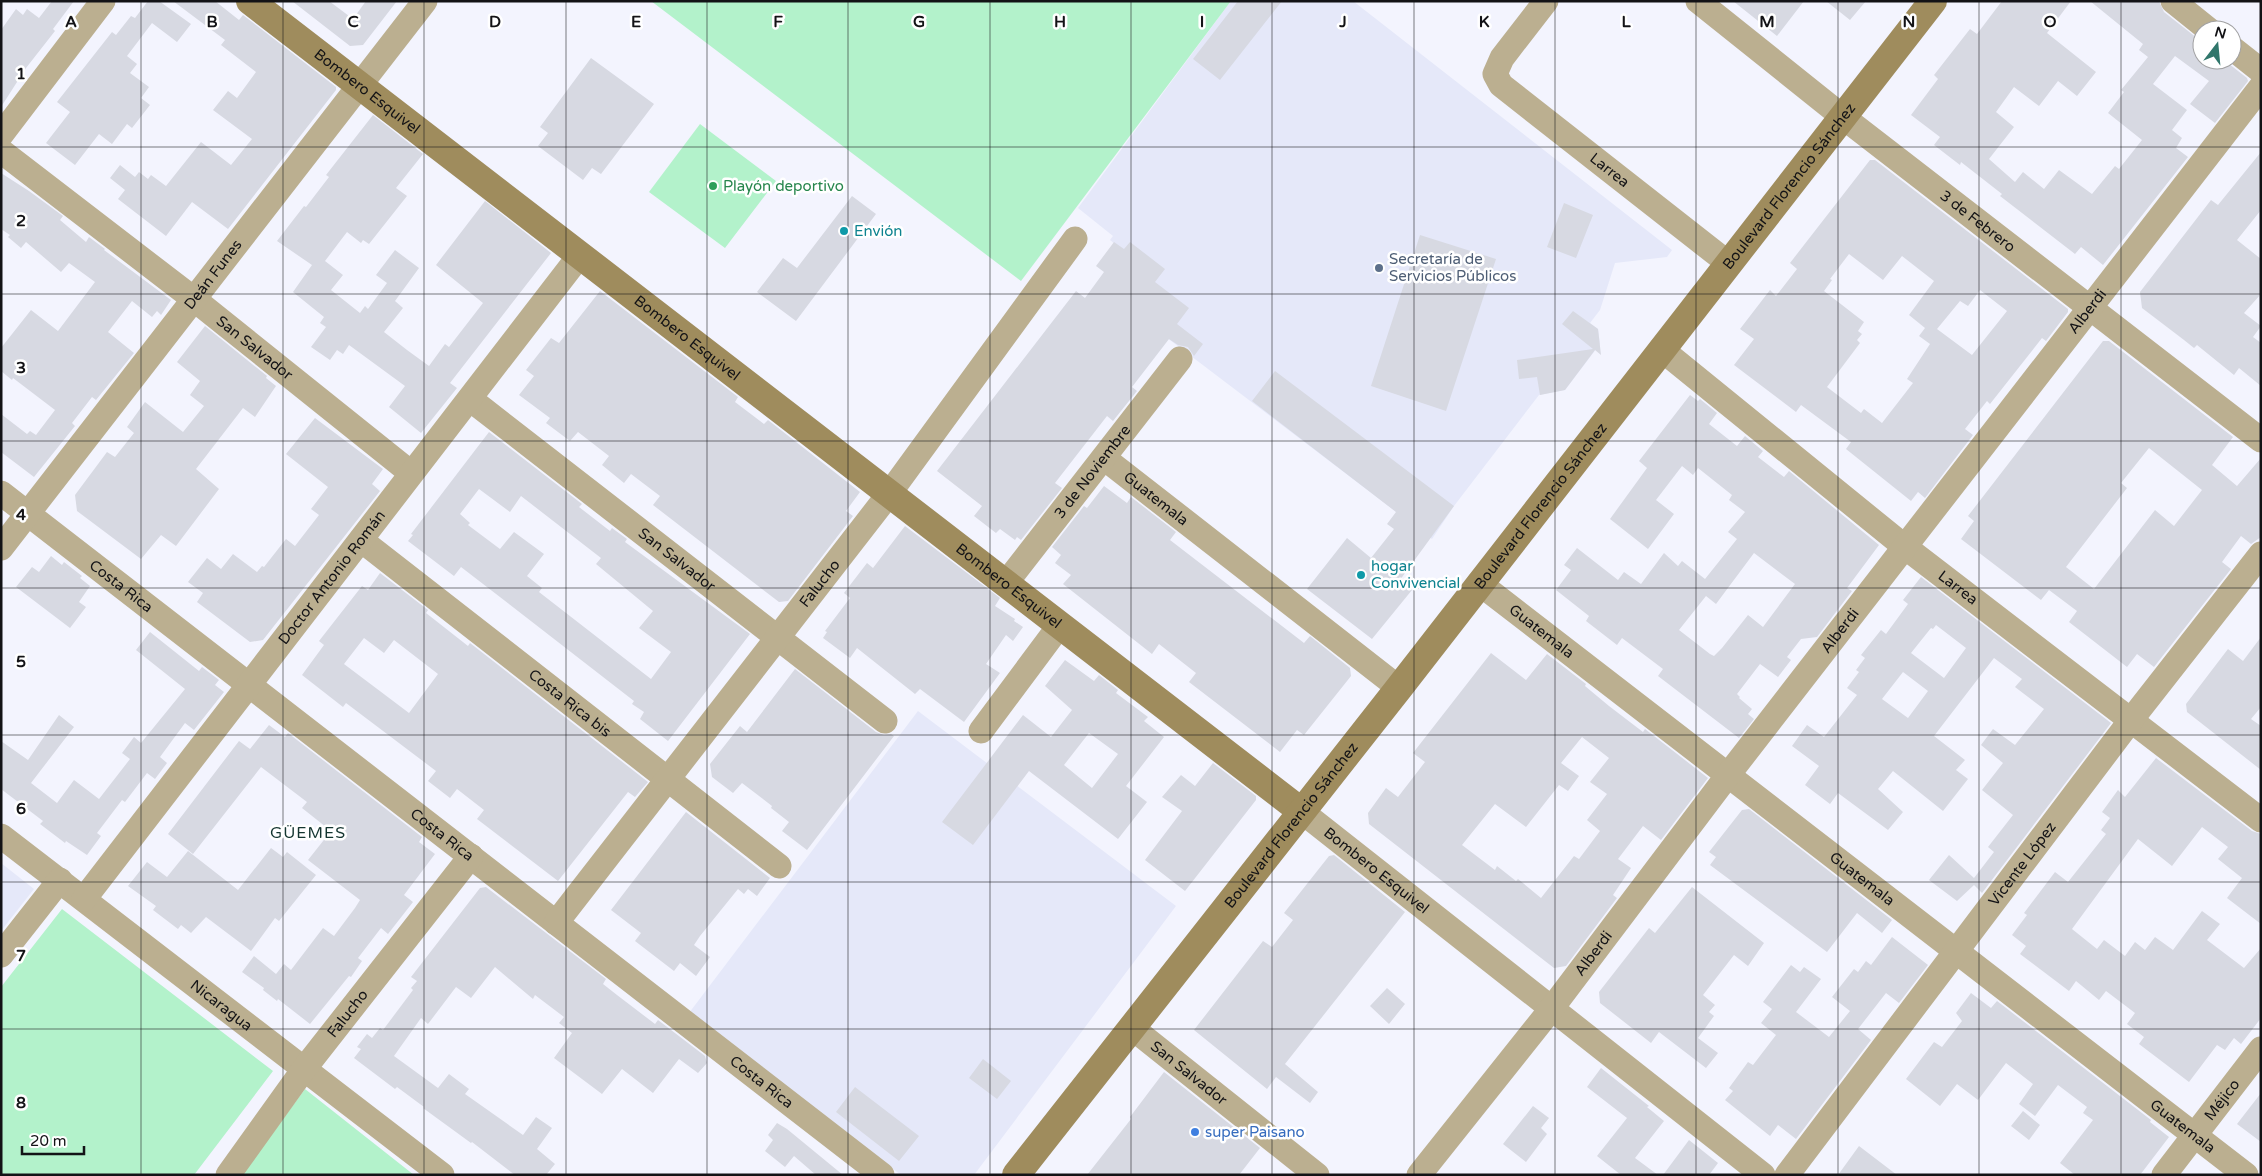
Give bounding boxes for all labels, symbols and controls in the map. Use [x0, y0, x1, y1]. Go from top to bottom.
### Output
text: A [65, 12, 77, 32]
text: B [206, 12, 218, 32]
text: C [347, 12, 359, 32]
text: D [489, 12, 501, 32]
text: E [631, 12, 641, 32]
text: F [773, 12, 783, 32]
text: G [913, 12, 925, 32]
text: H [1054, 12, 1066, 32]
text: I [1200, 12, 1204, 32]
text: J [1338, 12, 1347, 32]
text: K [1479, 12, 1490, 32]
text: L [1621, 12, 1631, 32]
text: M [1759, 12, 1775, 32]
text: N [1903, 12, 1915, 32]
text: O [2044, 12, 2057, 32]
north arrow [2192, 20, 2242, 70]
text: N [2213, 23, 2228, 43]
street label: Bombero Esquivel [311, 45, 424, 138]
text: 1 [16, 64, 26, 84]
street label: Boulevard Florencio Sánchez [1719, 100, 1859, 273]
street label: Larrea [1586, 149, 1633, 191]
place label: Playón deportivo [723, 177, 844, 195]
marker: Playón deportivo [707, 180, 719, 192]
street label: 3 de Febrero [1936, 186, 2019, 256]
text: 2 [16, 211, 26, 231]
place label: Envión [854, 222, 902, 240]
marker: Envión [838, 225, 850, 237]
street label: Deán Funes [180, 236, 246, 313]
place label: Secretaría de Servicios Públicos [1389, 250, 1516, 285]
marker: Secretaría de Servicios Públicos [1373, 262, 1385, 274]
street label: Alberdi [2064, 285, 2110, 337]
street label: Bombero Esquivel [631, 291, 744, 384]
street label: San Salvador [213, 312, 297, 384]
text: 3 [16, 358, 26, 378]
street label: Boulevard Florencio Sánchez [1470, 419, 1611, 593]
street label: 3 de Noviembre [1051, 421, 1134, 522]
street label: Guatemala [1120, 468, 1192, 529]
text: 4 [16, 505, 26, 525]
street label: Doctor Antonio Román [274, 507, 389, 648]
street label: San Salvador [635, 524, 719, 595]
street label: Bombero Esquivel [952, 539, 1065, 632]
street label: Costa Rica [86, 556, 157, 616]
street label: Falucho [796, 556, 844, 611]
place label: hogar Convivencial [1371, 557, 1460, 592]
street label: Larrea [1935, 567, 1981, 609]
marker: hogar Convivencial [1355, 569, 1367, 581]
street label: Guatemala [1505, 601, 1578, 662]
street label: Alberdi [1817, 605, 1863, 657]
text: 5 [16, 652, 26, 672]
street label: Costa Rica bis [525, 665, 615, 741]
street label: Boulevard Florencio Sánchez [1220, 739, 1362, 912]
text: 6 [16, 799, 26, 819]
street label: Costa Rica [407, 804, 478, 865]
street label: Vicente López [1985, 818, 2060, 909]
district label: GÜEMES [270, 823, 346, 843]
street label: Bombero Esquivel [1320, 823, 1433, 917]
street label: Guatemala [1826, 848, 1898, 909]
street label: Alberdi [1571, 927, 1616, 979]
text: 7 [16, 946, 26, 966]
street label: Nicaragua [187, 976, 256, 1035]
street label: Falucho [323, 986, 372, 1041]
street label: San Salvador [1147, 1037, 1231, 1109]
street label: Costa Rica [726, 1052, 797, 1112]
street label: Méjico [2200, 1075, 2244, 1124]
text: 8 [16, 1093, 26, 1113]
street label: Guatemala [2147, 1095, 2219, 1157]
place label: super Paisano [1205, 1123, 1305, 1141]
scale bar [22, 1124, 85, 1156]
marker: super Paisano [1189, 1126, 1201, 1138]
text: 20 m [30, 1132, 67, 1150]

